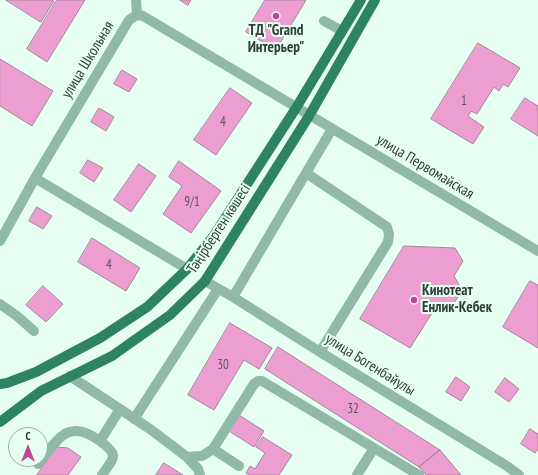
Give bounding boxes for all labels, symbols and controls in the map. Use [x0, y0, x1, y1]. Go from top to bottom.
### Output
marker: ТД "Grand Интерьер" [271, 11, 281, 21]
street label: улица Школьная [58, 18, 118, 102]
place label: ТД "Grand Интерьер" [248, 22, 304, 57]
house number: 1 [461, 93, 467, 109]
house number: 4 [220, 114, 226, 130]
street label: улица Первомайская [373, 131, 477, 203]
street label: Тәңірберген көшесі [183, 181, 255, 277]
house number: 9/1 [184, 194, 200, 210]
house number: 4 [106, 257, 112, 273]
place label: Кинотеат Енлик-Кебек [422, 282, 492, 317]
marker: Кинотеат Енлик-Кебек [409, 295, 419, 305]
street label: улица Богенбайулы [322, 330, 418, 400]
house number: 30 [217, 357, 229, 373]
house number: 32 [347, 401, 359, 417]
north arrow [8, 427, 48, 467]
text: С [25, 429, 31, 443]

